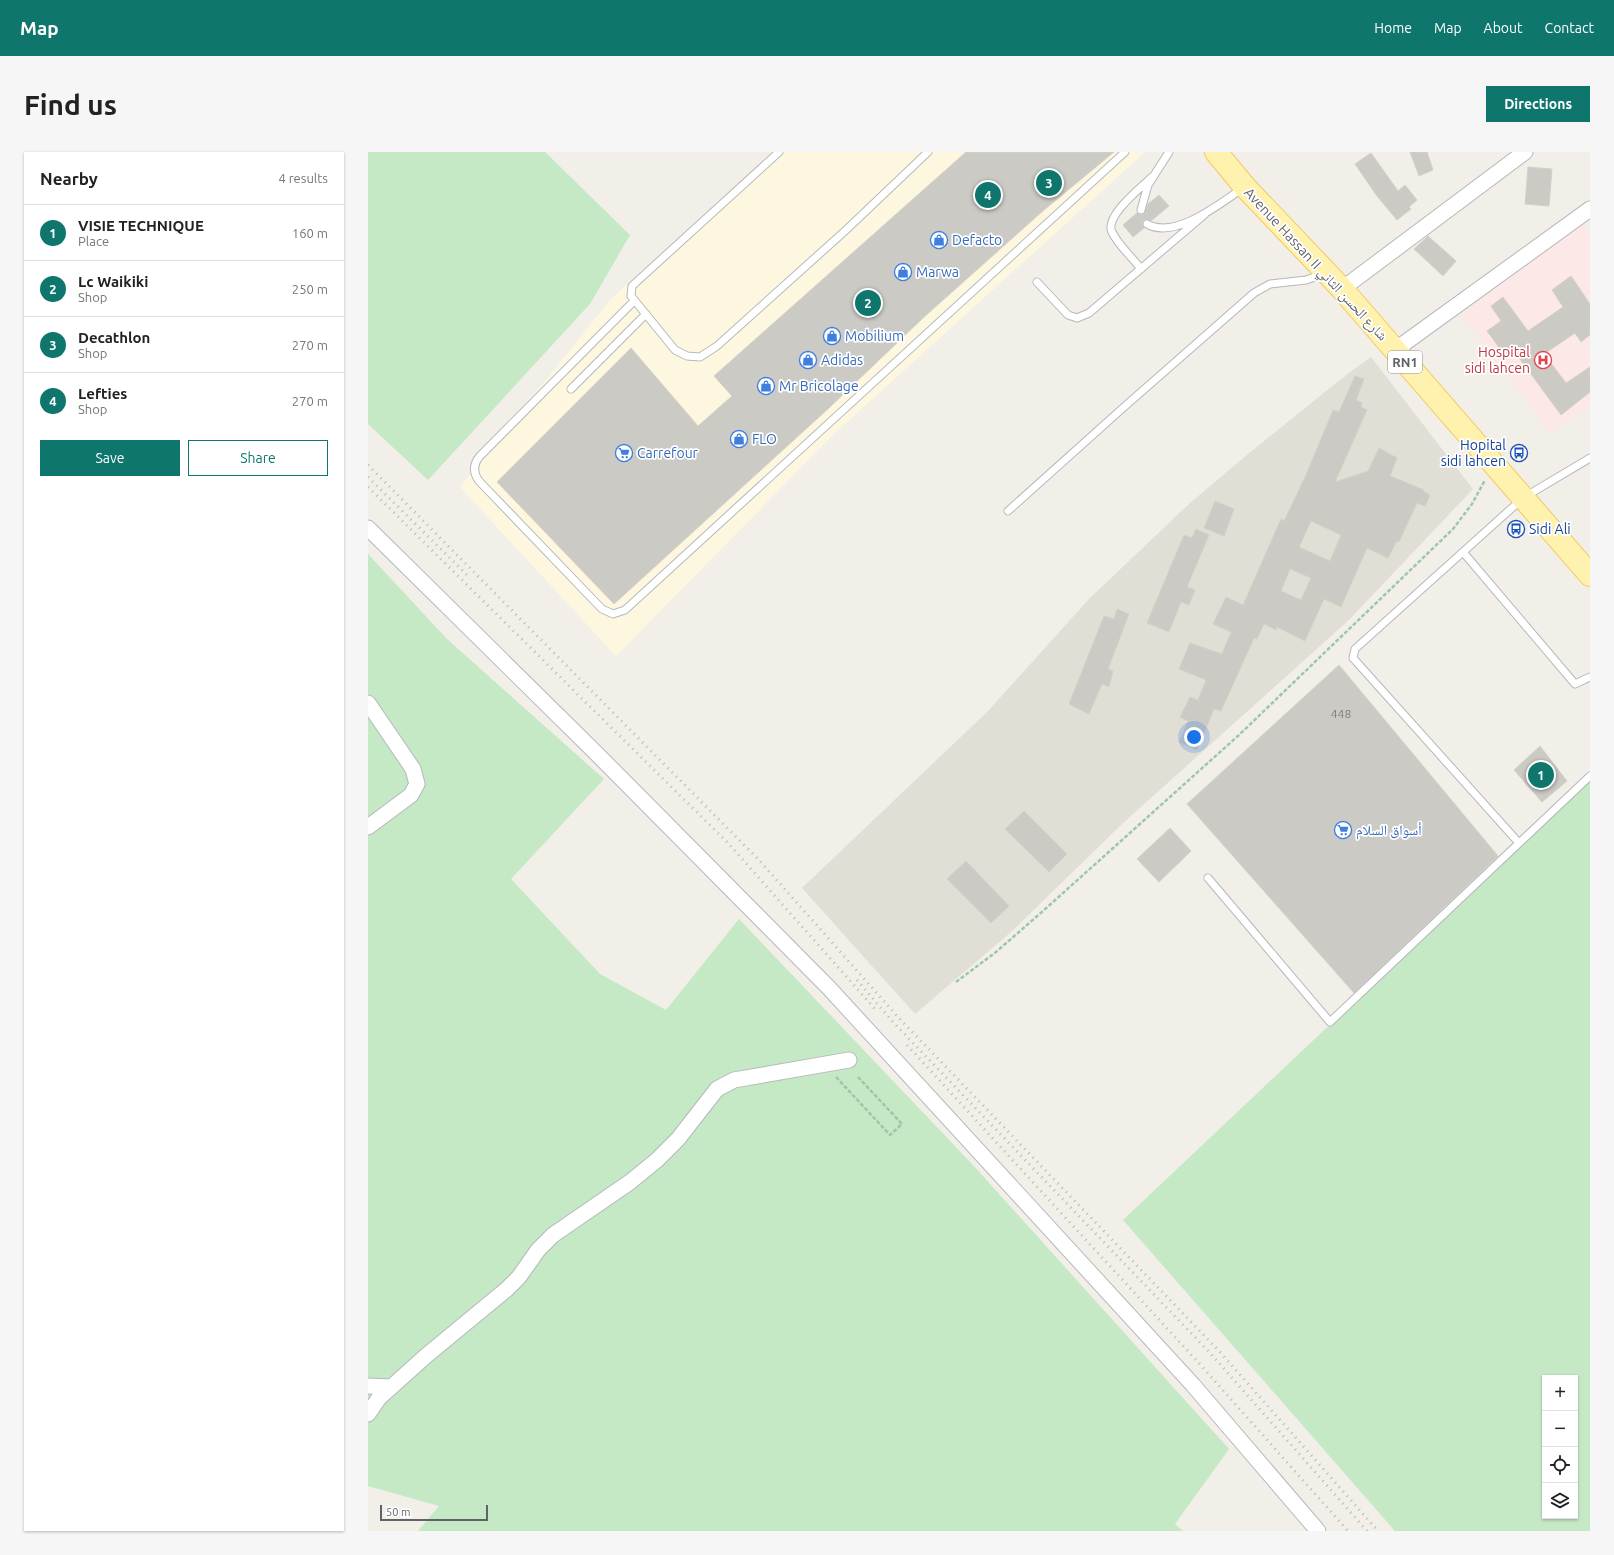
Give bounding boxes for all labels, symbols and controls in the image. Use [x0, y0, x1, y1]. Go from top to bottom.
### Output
text: Map [20, 17, 59, 39]
text: Home [1374, 20, 1412, 36]
text: Map [1434, 20, 1462, 36]
text: About [1484, 20, 1523, 36]
text: Contact [1545, 20, 1594, 36]
button: Directions [1486, 86, 1590, 122]
text: Find us [24, 89, 117, 120]
pin: 3 [1036, 168, 1062, 198]
text: Nearby [40, 169, 98, 188]
text: 4 results [278, 171, 328, 185]
pin: 4 [975, 180, 1001, 210]
street label: Avenue Hassan II شارع الحسن الثاني [1238, 184, 1391, 346]
text: VISIE TECHNIQUE [78, 217, 204, 234]
text: 1 [49, 226, 57, 240]
text: 160 m [292, 226, 328, 240]
shop icon: Defacto [929, 230, 949, 250]
place label: Defacto [952, 232, 1002, 248]
text: Place [78, 234, 109, 248]
shop icon: Marwa [893, 262, 913, 282]
place label: Marwa [916, 264, 959, 280]
text: Lc Waikiki [78, 273, 148, 290]
text: 2 [49, 282, 57, 296]
text: 250 m [292, 282, 328, 296]
pin: 2 [855, 288, 881, 318]
text: Shop [78, 290, 107, 304]
shop icon: Mobilium [822, 326, 842, 346]
place label: Mobilium [845, 328, 904, 344]
text: Decathlon [78, 329, 150, 346]
text: 3 [49, 338, 57, 352]
text: 270 m [292, 338, 328, 352]
place label: Hospital sidi lahcen [1465, 344, 1530, 376]
text: Shop [78, 346, 107, 360]
shop icon: Adidas [798, 350, 818, 370]
hospital icon: Hospital sidi lahcen [1533, 350, 1553, 370]
road number: RN1 [1388, 351, 1422, 373]
place label: Adidas [821, 352, 863, 368]
shop icon: Mr Bricolage [756, 376, 776, 396]
place label: Mr Bricolage [779, 378, 859, 394]
text: Lefties [78, 385, 127, 402]
text: 4 [49, 394, 57, 408]
text: 270 m [292, 394, 328, 408]
text: Shop [78, 402, 107, 416]
shop icon: FLO [729, 429, 749, 449]
place label: FLO [752, 431, 777, 447]
place label: Hopital sidi lahcen [1441, 437, 1506, 469]
button: Save [40, 440, 180, 476]
button: Share [188, 440, 328, 476]
supermarket icon: Carrefour [614, 443, 634, 463]
bus stop icon: Hopital sidi lahcen [1509, 443, 1529, 463]
place label: Carrefour [637, 445, 699, 461]
bus stop icon: Sidi Ali [1506, 519, 1526, 539]
place label: Sidi Ali [1529, 521, 1571, 537]
house number: 448 [1331, 707, 1351, 720]
your location [1184, 727, 1204, 747]
pin: 1 [1528, 760, 1554, 790]
supermarket icon: أسواق السلام [1333, 820, 1353, 840]
place label: أسواق السلام [1356, 822, 1422, 840]
map controls [1542, 1375, 1578, 1519]
button: + [1542, 1375, 1578, 1411]
button: − [1542, 1411, 1578, 1447]
button: locate [1542, 1447, 1578, 1483]
button: layers [1542, 1483, 1578, 1519]
scale bar [380, 1503, 488, 1522]
text: 50 m [386, 1506, 410, 1518]

